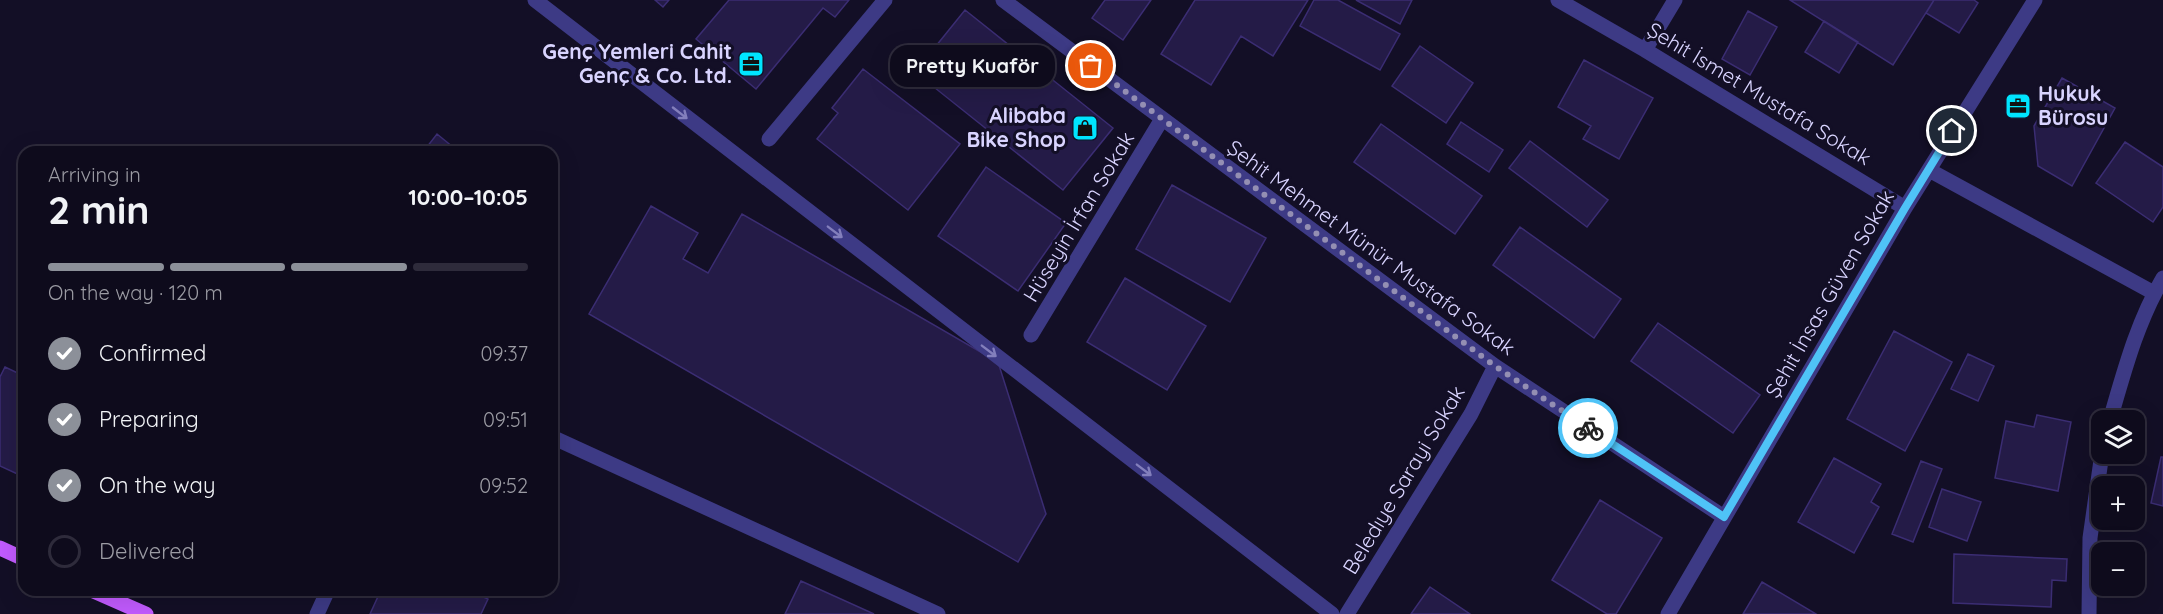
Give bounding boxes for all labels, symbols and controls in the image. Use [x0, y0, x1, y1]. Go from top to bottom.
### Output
street label: Şehit İsmet Mustafa Sokak [1643, 16, 1876, 170]
place label: Genç Yemleri Cahit Genç & Co. Ltd. [542, 38, 732, 88]
pin [1065, 40, 1116, 91]
callout: Pretty Kuaför [890, 45, 1055, 87]
office icon: Genç Yemleri Cahit Genç & Co. Ltd. [736, 49, 766, 79]
icon: bag [1074, 49, 1107, 82]
text: Pretty Kuaför [906, 53, 1039, 78]
place label: Hukuk Bürosu [2038, 80, 2108, 130]
office icon: Hukuk Bürosu [2003, 91, 2033, 121]
place label: Alibaba Bike Shop [966, 102, 1066, 152]
pin [1926, 105, 1977, 156]
one-way arrow [672, 107, 688, 120]
shop icon: Alibaba Bike Shop [1070, 113, 1100, 143]
icon: home [1935, 114, 1968, 147]
street label: Hüseyin İrfan Sokak [1017, 127, 1139, 306]
street label: Şehit Mehmet Münür Mustafa Sokak [1222, 134, 1521, 361]
text: Arriving in [48, 162, 141, 187]
text: 10:00–10:05 [408, 183, 528, 211]
text: 2 min [48, 185, 150, 234]
street label: Şehit İnsas Güven Sokak [1759, 185, 1899, 402]
one-way arrow [826, 226, 842, 239]
text: On the way · 120 m [48, 280, 223, 305]
icon: check [48, 337, 81, 370]
text: Confirmed [99, 339, 206, 367]
text: 09:37 [480, 341, 528, 366]
one-way arrow [981, 345, 997, 357]
street label: Beledıye Sarayi Sokak [1337, 380, 1470, 579]
courier [1558, 398, 1618, 458]
icon: check [48, 403, 81, 436]
text: Preparing [99, 405, 199, 433]
text: 09:51 [483, 407, 528, 432]
map controls [2091, 410, 2145, 596]
button: layers [2091, 410, 2145, 464]
icon: bike [1572, 412, 1605, 445]
one-way arrow [1136, 463, 1152, 476]
icon: check [48, 469, 81, 502]
text: On the way [99, 471, 215, 499]
text: 09:52 [479, 473, 528, 498]
button: + [2091, 476, 2145, 530]
text: Delivered [99, 537, 195, 565]
button: − [2091, 542, 2145, 596]

